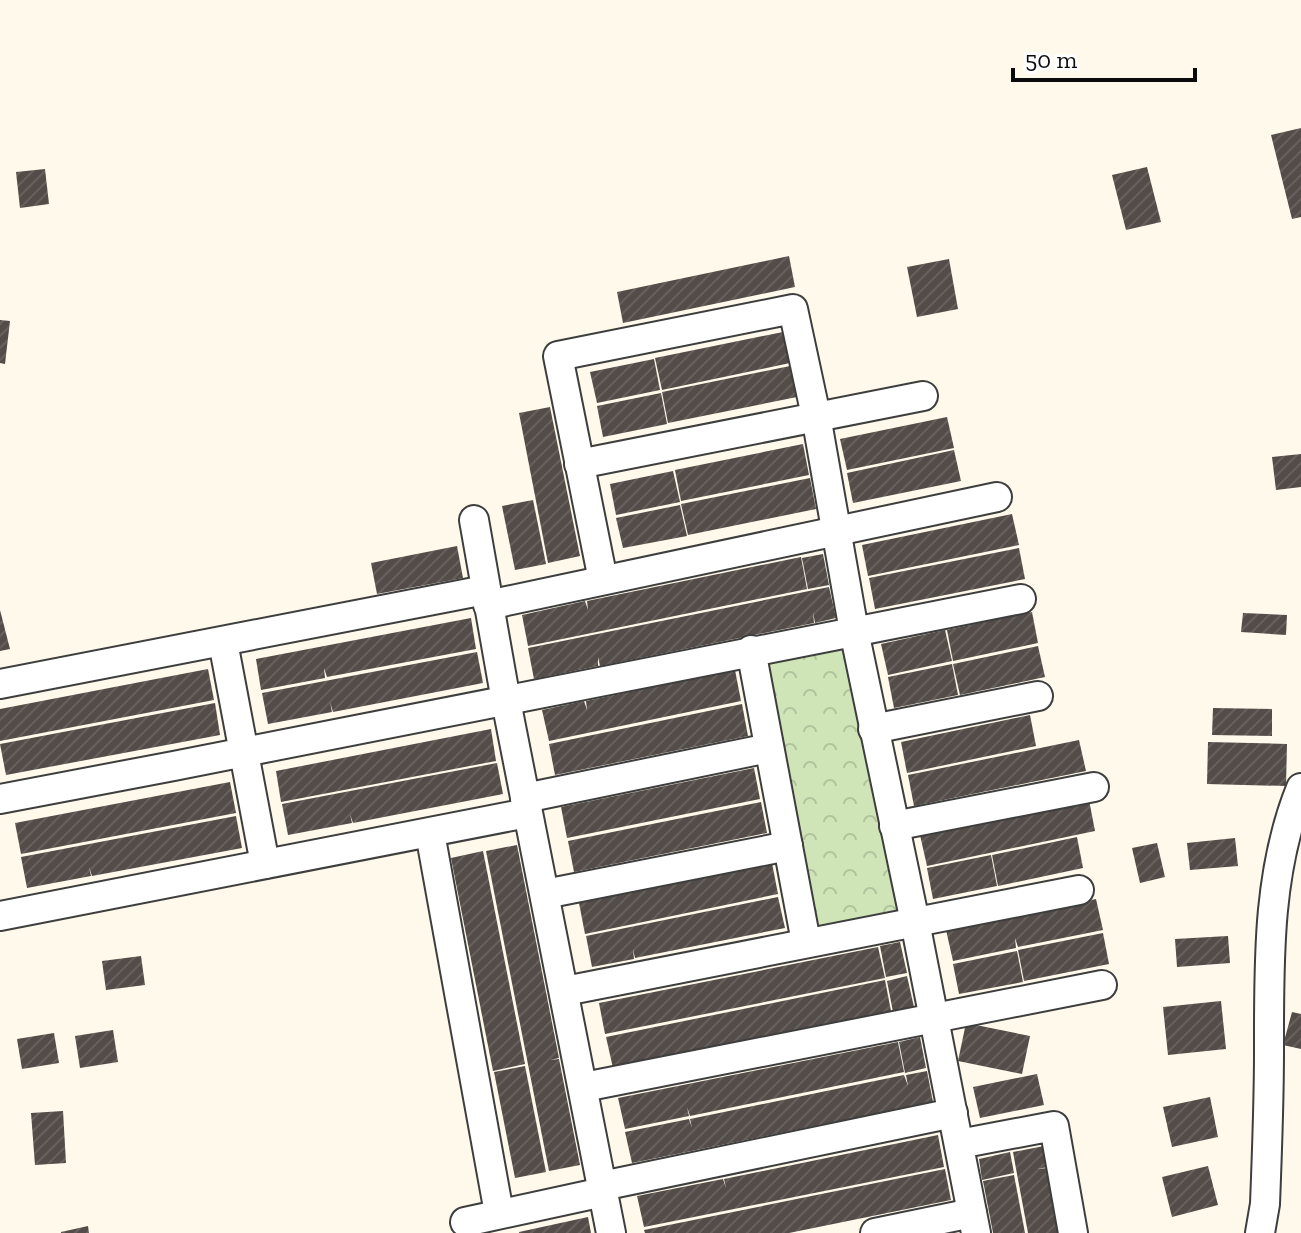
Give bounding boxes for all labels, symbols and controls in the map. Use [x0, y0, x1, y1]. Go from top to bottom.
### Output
scale bar [1013, 32, 1195, 82]
text: 50 m [1025, 45, 1078, 74]

